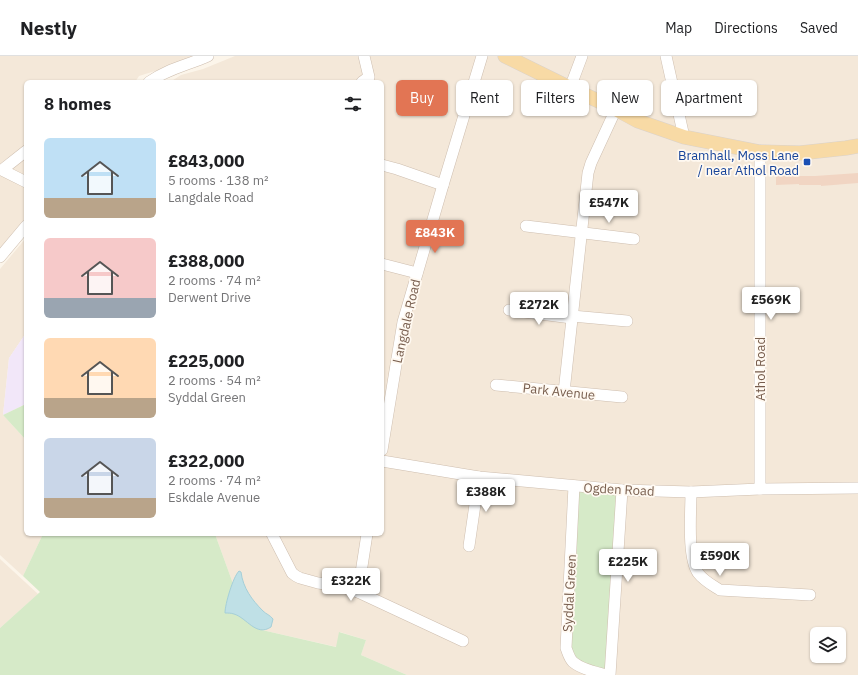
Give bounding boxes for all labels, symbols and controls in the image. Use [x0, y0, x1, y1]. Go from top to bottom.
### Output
text: Nestly [20, 16, 77, 40]
text: Map [665, 19, 692, 37]
text: Directions [714, 19, 778, 37]
text: Saved [800, 19, 838, 37]
chip: Buy [396, 80, 448, 116]
chip: Rent [456, 80, 513, 116]
chip: Filters [521, 80, 589, 116]
chip: New [597, 80, 653, 116]
chip: Apartment [661, 80, 757, 116]
text: 8 homes [44, 93, 111, 115]
icon: filters [342, 93, 364, 115]
place label: Bramhall, Moss Lane / near Athol Road [678, 147, 799, 179]
text: £843,000 [168, 150, 244, 172]
icon: home [76, 154, 124, 202]
marker: Bramhall, Moss Lane / near Athol Road [802, 157, 812, 167]
text: 5 rooms · 138 m² [168, 172, 269, 189]
text: Langdale Road [168, 189, 254, 206]
pin: £547K [581, 190, 637, 224]
text: £547K [589, 194, 629, 211]
pin: £843K [407, 220, 463, 254]
text: £843K [415, 224, 455, 241]
text: £388,000 [168, 250, 244, 272]
icon: home [76, 254, 124, 302]
text: 2 rooms · 74 m² [168, 272, 261, 289]
street label: Langdale Road [389, 277, 424, 365]
pin: £569K [743, 287, 799, 321]
text: Derwent Drive [168, 289, 251, 306]
text: £569K [751, 291, 791, 308]
pin: £272K [511, 292, 567, 326]
text: £272K [519, 296, 559, 313]
street label: Athol Road [752, 337, 769, 401]
text: £225,000 [168, 350, 244, 372]
icon: home [76, 354, 124, 402]
text: 2 rooms · 54 m² [168, 372, 261, 389]
street label: Park Avenue [522, 379, 596, 404]
text: Syddal Green [168, 389, 246, 406]
text: £322,000 [168, 450, 244, 472]
icon: home [76, 454, 124, 502]
text: 2 rooms · 74 m² [168, 472, 261, 489]
pin: £388K [458, 479, 514, 513]
street label: Ogden Road [583, 479, 655, 500]
text: £388K [466, 483, 506, 500]
text: Eskdale Avenue [168, 489, 260, 506]
pin: £590K [692, 543, 748, 577]
text: £590K [700, 547, 740, 564]
pin: £225K [600, 549, 656, 583]
text: £225K [608, 553, 648, 570]
street label: Syddal Green [559, 554, 580, 632]
pin: £322K [323, 568, 379, 602]
text: £322K [331, 572, 371, 589]
map controls [810, 627, 846, 663]
button: layers [810, 627, 846, 663]

